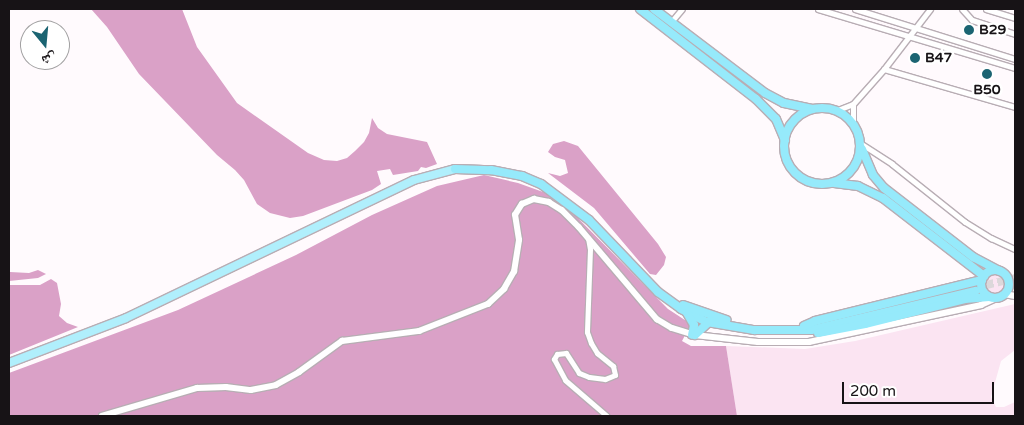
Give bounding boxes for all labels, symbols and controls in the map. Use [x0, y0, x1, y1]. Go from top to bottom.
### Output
north arrow [20, 20, 70, 70]
place label: B29 [979, 22, 1006, 38]
marker: B29 [963, 24, 975, 36]
text: ش [40, 49, 59, 69]
place label: B47 [925, 50, 952, 66]
marker: B47 [909, 52, 921, 64]
marker: B50 [981, 68, 993, 80]
place label: B50 [973, 82, 1001, 98]
scale bar [844, 372, 996, 404]
text: 200 m [850, 382, 896, 400]

